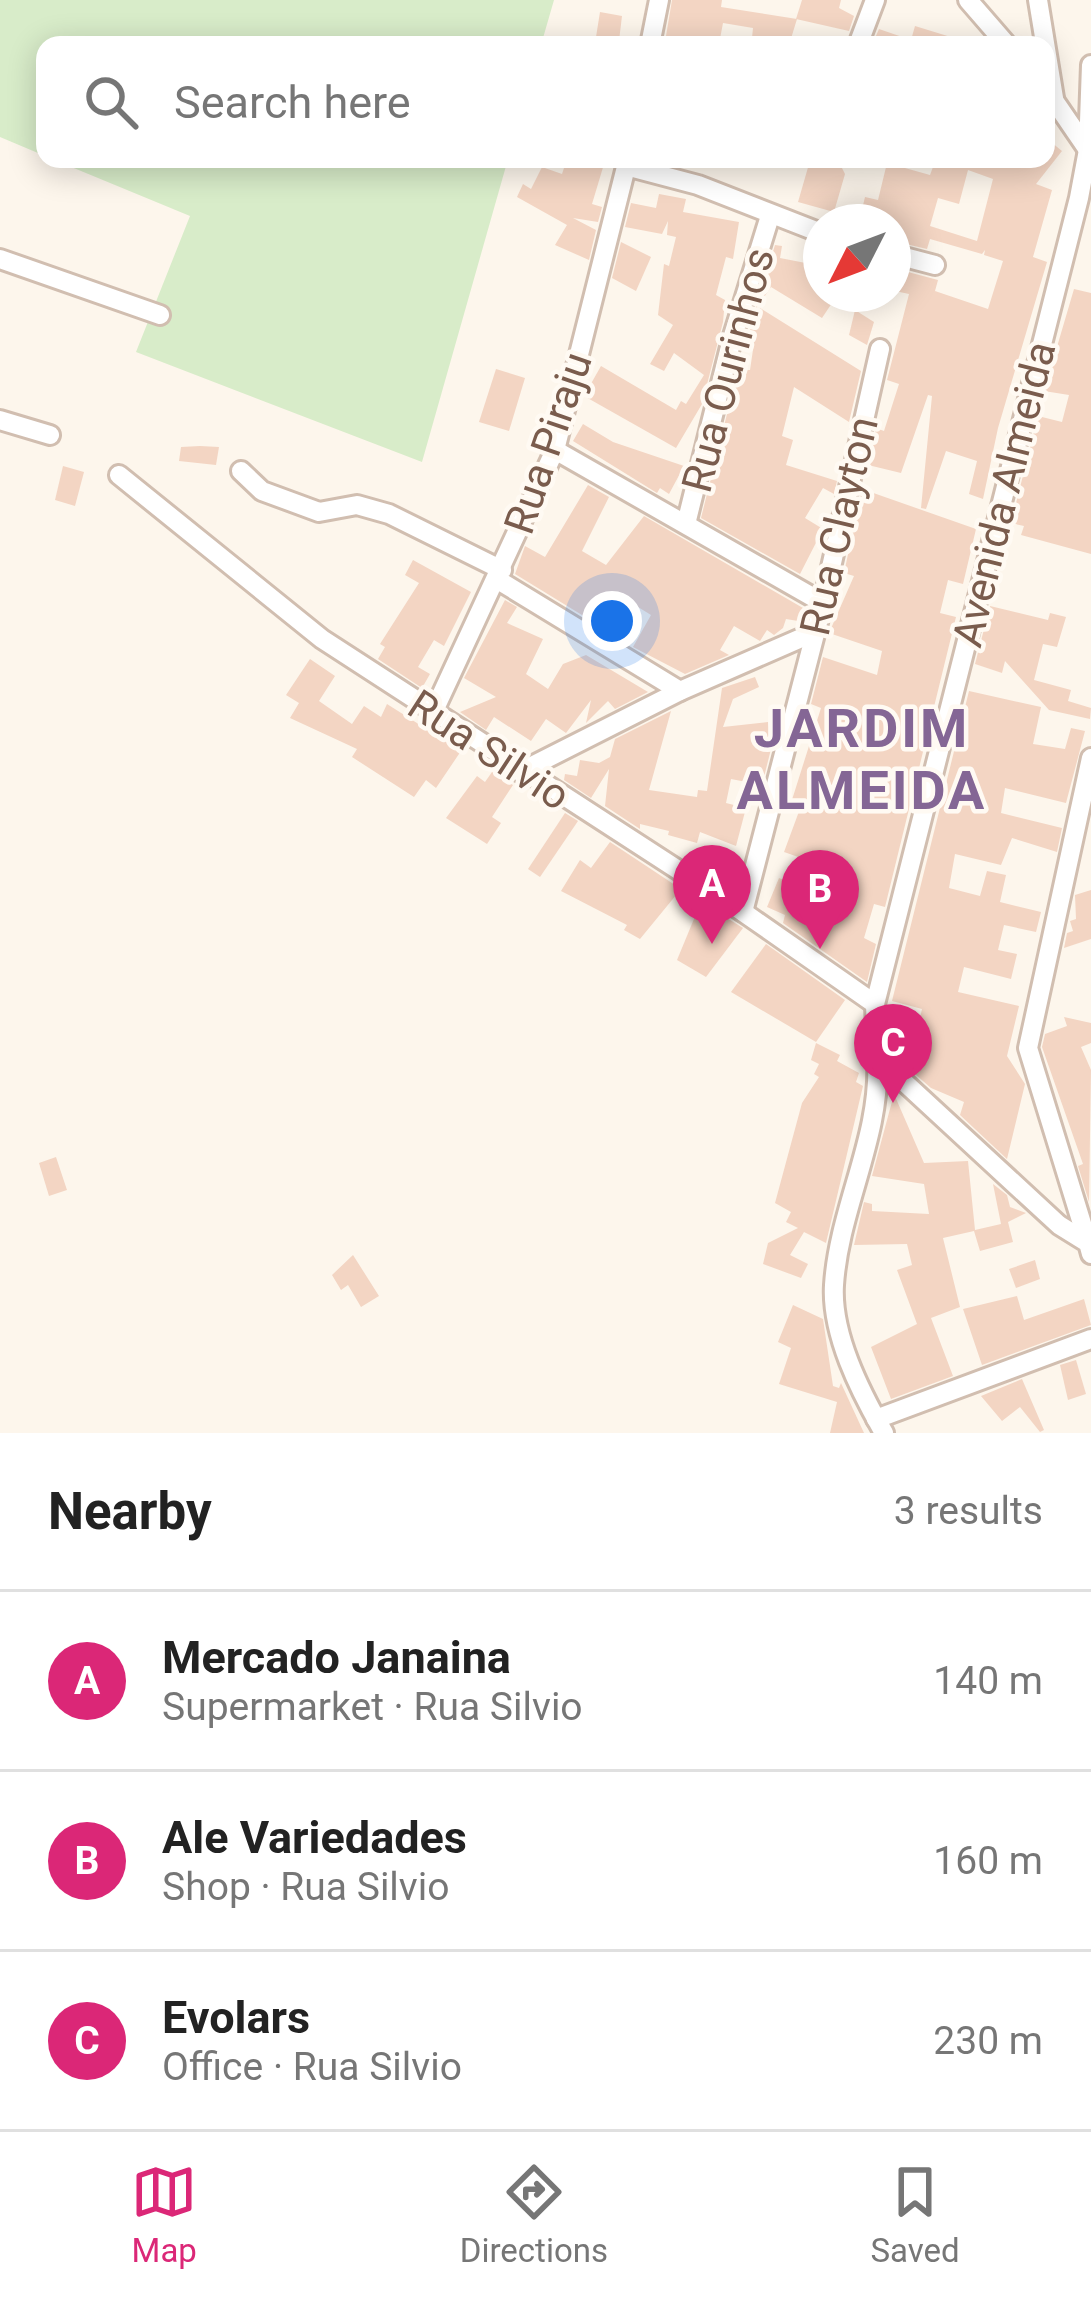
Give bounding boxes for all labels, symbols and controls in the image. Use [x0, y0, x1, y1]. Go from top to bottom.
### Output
search box [36, 36, 1055, 168]
icon: search [78, 69, 144, 135]
text: Search here [174, 76, 411, 129]
north arrow [803, 204, 911, 312]
street label: Rua Ourinhos [672, 243, 784, 497]
street label: Avenida Almeida [942, 336, 1066, 652]
street label: Rua Piraju [494, 346, 602, 540]
street label: Rua Clayton [790, 412, 888, 640]
your location [582, 591, 642, 651]
street label: Rua Silvio [399, 680, 579, 820]
district label: JARDIM ALMEIDA [737, 697, 987, 822]
pin: A [673, 845, 751, 944]
pin: B [781, 850, 859, 949]
pin: C [854, 1004, 932, 1103]
text: Nearby [48, 1482, 212, 1541]
text: 3 results [894, 1488, 1043, 1534]
text: Mercado Janaina [162, 1631, 511, 1684]
text: A [74, 1658, 100, 1704]
text: 140 m [933, 1658, 1043, 1704]
text: Supermarket · Rua Silvio [162, 1684, 583, 1730]
text: Ale Variedades [162, 1811, 467, 1864]
text: B [75, 1838, 99, 1884]
text: 160 m [933, 1838, 1043, 1884]
text: Shop · Rua Silvio [162, 1864, 449, 1910]
text: Evolars [162, 1991, 310, 2044]
text: C [74, 2018, 100, 2064]
text: 230 m [933, 2018, 1043, 2064]
text: Office · Rua Silvio [162, 2044, 462, 2090]
tab: Map [131, 2159, 197, 2270]
tab: Directions [460, 2159, 608, 2270]
tab: Saved [871, 2159, 960, 2270]

